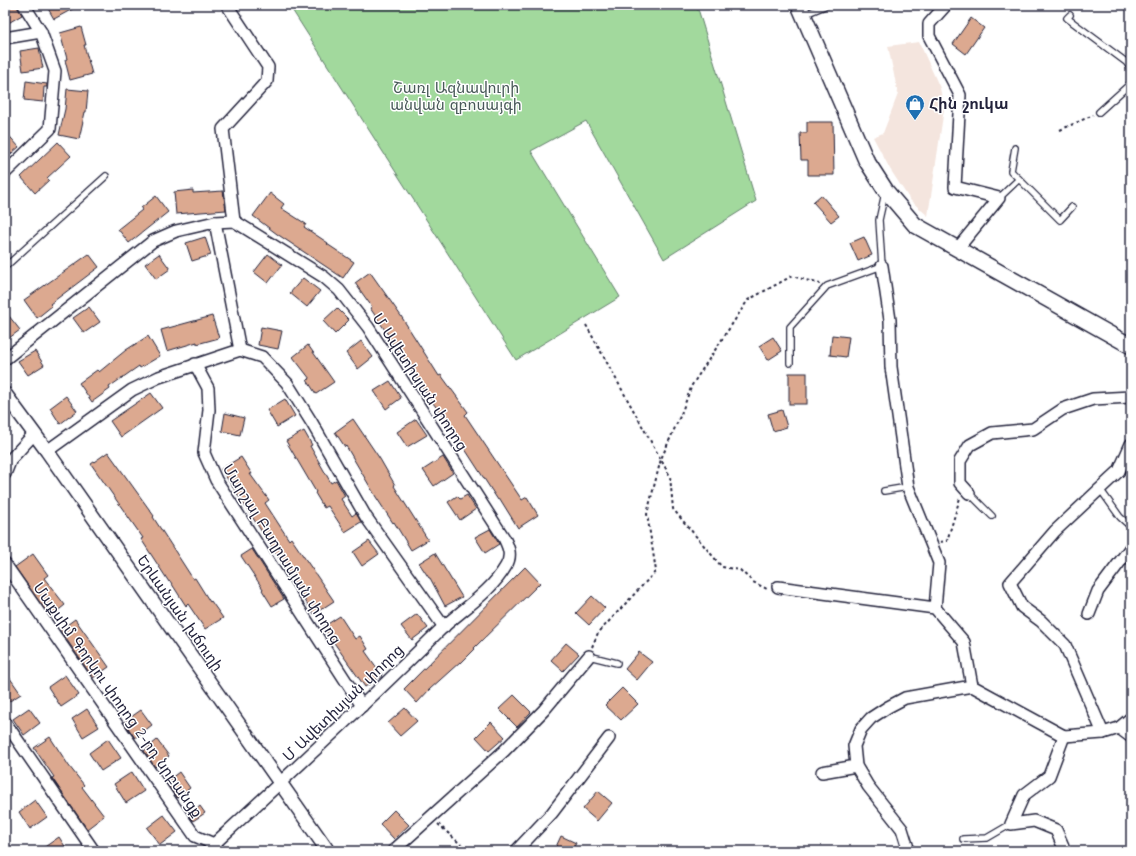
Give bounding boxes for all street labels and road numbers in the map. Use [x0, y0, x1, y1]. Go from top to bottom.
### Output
street label: Մ Ավետիսյան փողոց [369, 310, 471, 454]
street label: Մարշալ Բաղրամյան փողոց [219, 461, 345, 647]
street label: Երևանյան խճուղի [133, 551, 227, 675]
street label: Մաքսիմ Գորկու փողոց 2-րդ նրբանցք [30, 579, 206, 821]
street label: Մ Ավետիսյան փողոց [279, 641, 407, 765]

